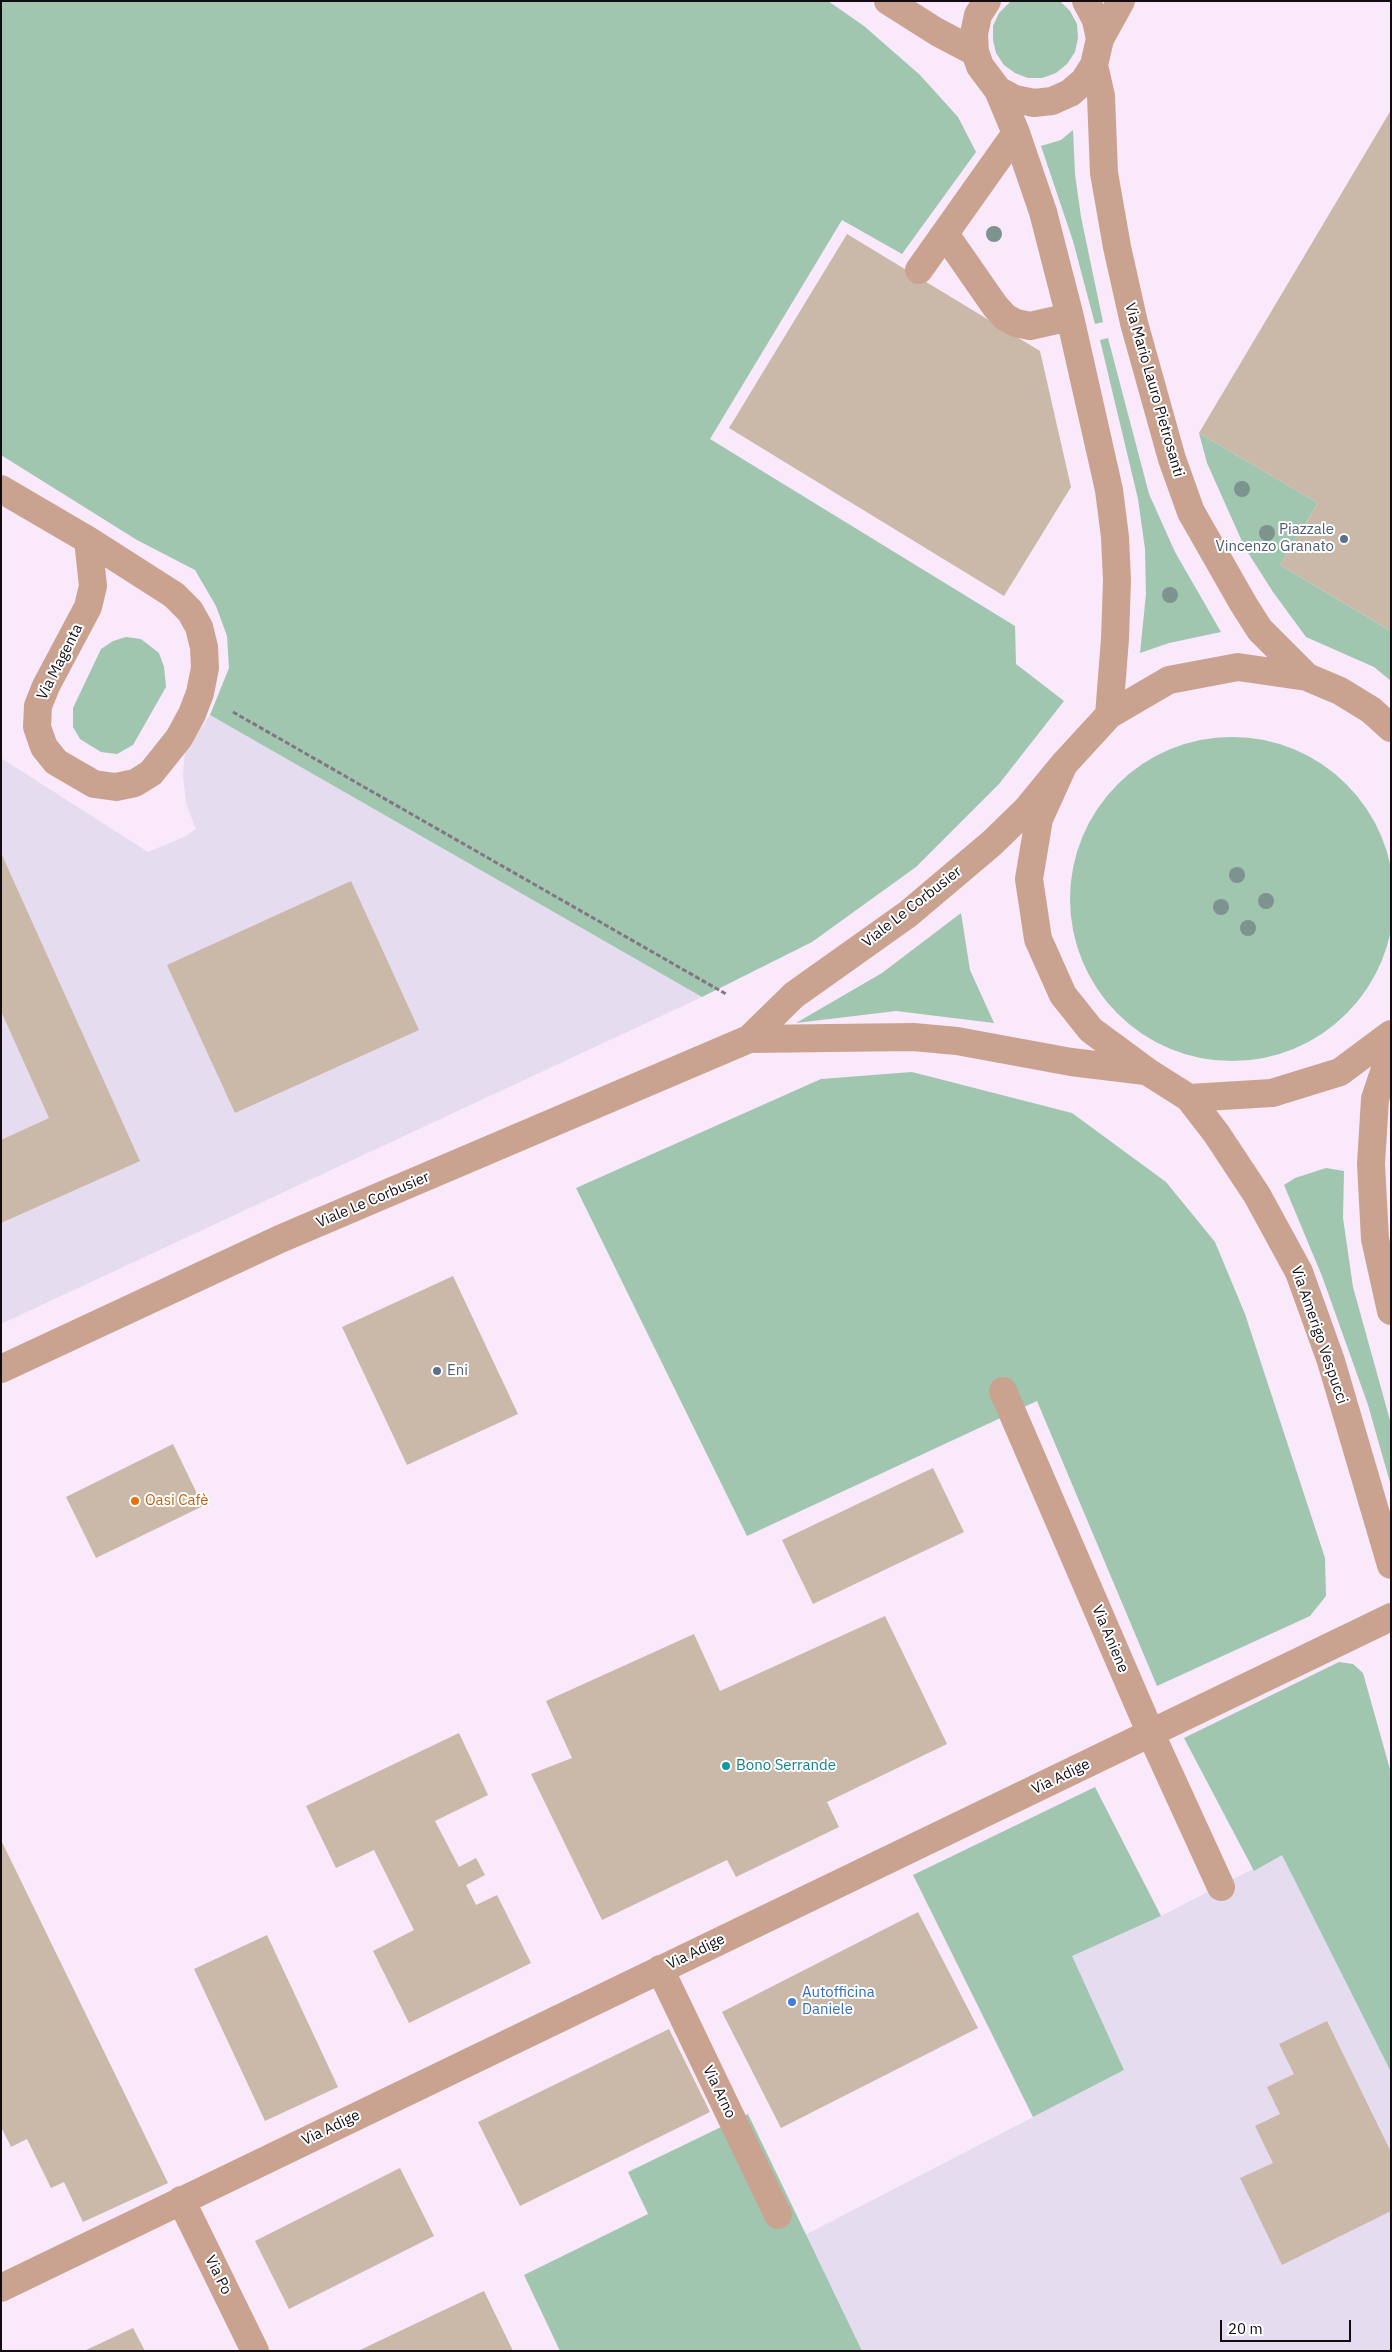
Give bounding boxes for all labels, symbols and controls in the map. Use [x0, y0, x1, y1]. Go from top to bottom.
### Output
street label: Via Mario Lauro Pietrosanti [1121, 301, 1187, 479]
place label: Piazzale Vincenzo Granato [1216, 521, 1334, 556]
marker: Piazzale Vincenzo Granato [1338, 533, 1350, 545]
street label: Via Magenta [33, 621, 87, 703]
street label: Viale Le Corbusier [859, 863, 965, 951]
street label: Viale Le Corbusier [314, 1168, 432, 1232]
street label: Via Amerigo Vespucci [1287, 1264, 1351, 1406]
place label: Eni [447, 1362, 468, 1380]
marker: Eni [431, 1365, 443, 1377]
place label: Oasi Cafè [145, 1492, 209, 1510]
marker: Oasi Cafè [129, 1495, 141, 1507]
street label: Via Aniene [1088, 1603, 1132, 1675]
street label: Via Adige [1029, 1755, 1093, 1799]
place label: Bono Serrande [736, 1757, 836, 1775]
marker: Bono Serrande [720, 1760, 732, 1772]
street label: Via Adige [664, 1930, 728, 1974]
place label: Autofficina Daniele [802, 1984, 875, 2019]
marker: Autofficina Daniele [786, 1996, 798, 2008]
street label: Via Arno [699, 2063, 739, 2121]
street label: Via Adige [299, 2106, 363, 2150]
street label: Via Po [201, 2252, 235, 2298]
scale bar [1222, 2310, 1353, 2342]
text: 20 m [1228, 2319, 1263, 2338]

